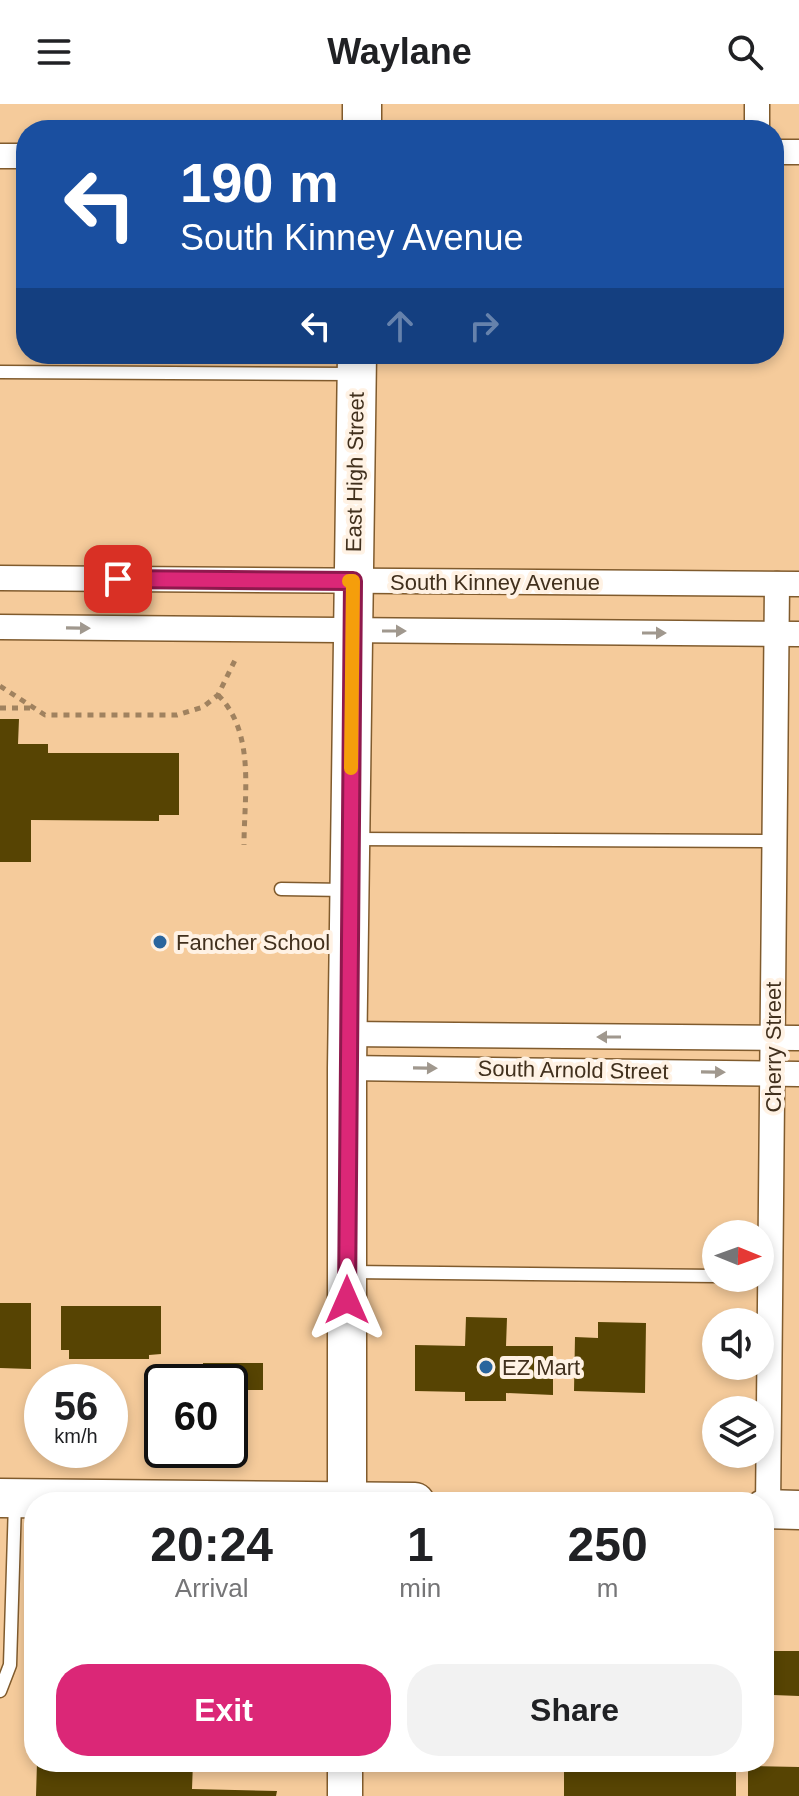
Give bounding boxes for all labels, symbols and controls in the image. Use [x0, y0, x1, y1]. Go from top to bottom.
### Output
icon: menu [32, 30, 76, 74]
icon: search [723, 30, 767, 74]
text: Waylane [327, 31, 472, 72]
text: 190 m [180, 151, 339, 214]
icon: left [48, 152, 152, 256]
text: South Kinney Avenue [180, 217, 524, 258]
icon: left [294, 304, 338, 348]
icon: ahead [378, 304, 422, 348]
icon: right [462, 304, 506, 348]
street label: East High Street [341, 392, 369, 552]
pin [84, 545, 152, 613]
icon: arrive [96, 557, 140, 601]
street label: South Kinney Avenue [390, 570, 600, 595]
one-way arrow [66, 622, 91, 634]
one-way arrow [382, 625, 407, 637]
one-way arrow [642, 627, 667, 639]
place label: Fancher School [176, 930, 330, 955]
marker: Fancher School [151, 933, 169, 951]
street label: Cherry Street [761, 982, 786, 1112]
one-way arrow [596, 1030, 621, 1043]
street label: South Arnold Street [477, 1056, 669, 1084]
one-way arrow [413, 1062, 438, 1074]
one-way arrow [701, 1066, 726, 1079]
north arrow [702, 1220, 774, 1292]
map controls [702, 1220, 774, 1468]
position arrow [305, 1258, 389, 1342]
button: sound [702, 1308, 774, 1380]
place label: EZ Mart [502, 1355, 580, 1380]
marker: EZ Mart [477, 1358, 495, 1376]
speed limit sign: 60 [144, 1364, 248, 1468]
text: 56 [54, 1384, 98, 1428]
button: layers [702, 1396, 774, 1468]
text: km/h [54, 1425, 98, 1447]
text: 20:24 [150, 1518, 273, 1571]
text: 1 [407, 1518, 434, 1571]
text: 250 [568, 1518, 648, 1571]
text: Arrival [175, 1573, 249, 1603]
text: min [399, 1573, 441, 1603]
text: m [597, 1573, 618, 1603]
button: Exit [56, 1664, 391, 1756]
button: Share [407, 1664, 742, 1756]

